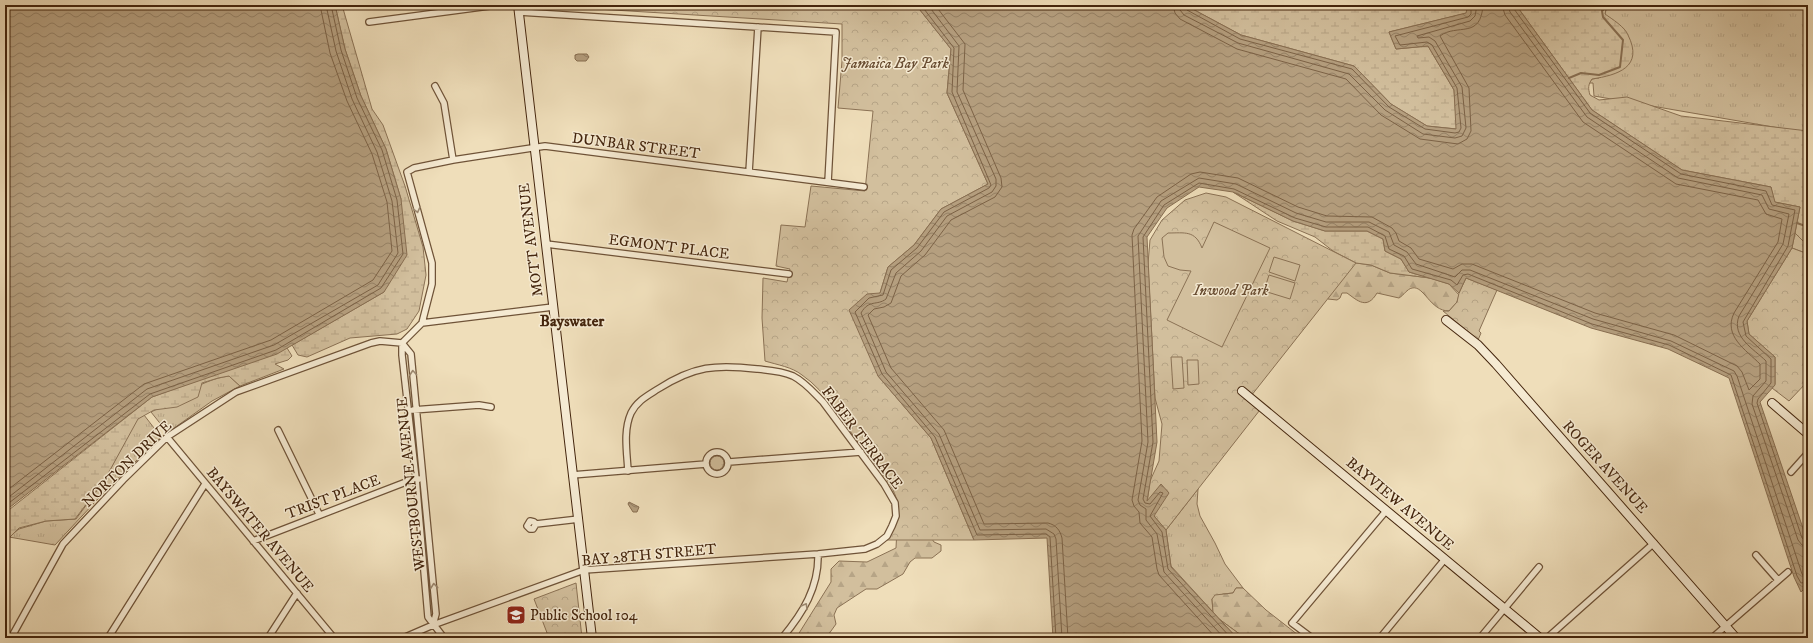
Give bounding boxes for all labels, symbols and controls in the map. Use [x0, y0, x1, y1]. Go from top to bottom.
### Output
park label: Jamaica Bay Park [841, 54, 949, 73]
street label: DUNBAR STREET [571, 129, 702, 163]
street label: MOTT AVENUE [515, 182, 547, 298]
one-way arrow [412, 206, 421, 213]
street label: EGMONT PLACE [607, 230, 731, 264]
park label: Inwood Park [1192, 281, 1269, 300]
district label: Bayswater [540, 311, 605, 331]
one-way arrow [408, 370, 417, 376]
street label: FABER TERRACE [817, 383, 907, 493]
street label: WESTBOURNE AVENUE [392, 396, 430, 573]
street label: NORTON DRIVE [78, 416, 176, 512]
street label: ROGER AVENUE [1558, 417, 1652, 518]
street label: BAYVIEW AVENUE [1342, 453, 1458, 555]
street label: BAYSWATER AVENUE [202, 464, 318, 597]
street label: TRIST PLACE [283, 470, 383, 524]
street label: BAY 28TH STREET [581, 540, 718, 570]
one-way arrow [429, 583, 438, 589]
one-way arrow [800, 603, 807, 610]
school or university icon: Public School 104 [505, 604, 527, 626]
place label: Public School 104 [530, 606, 638, 625]

